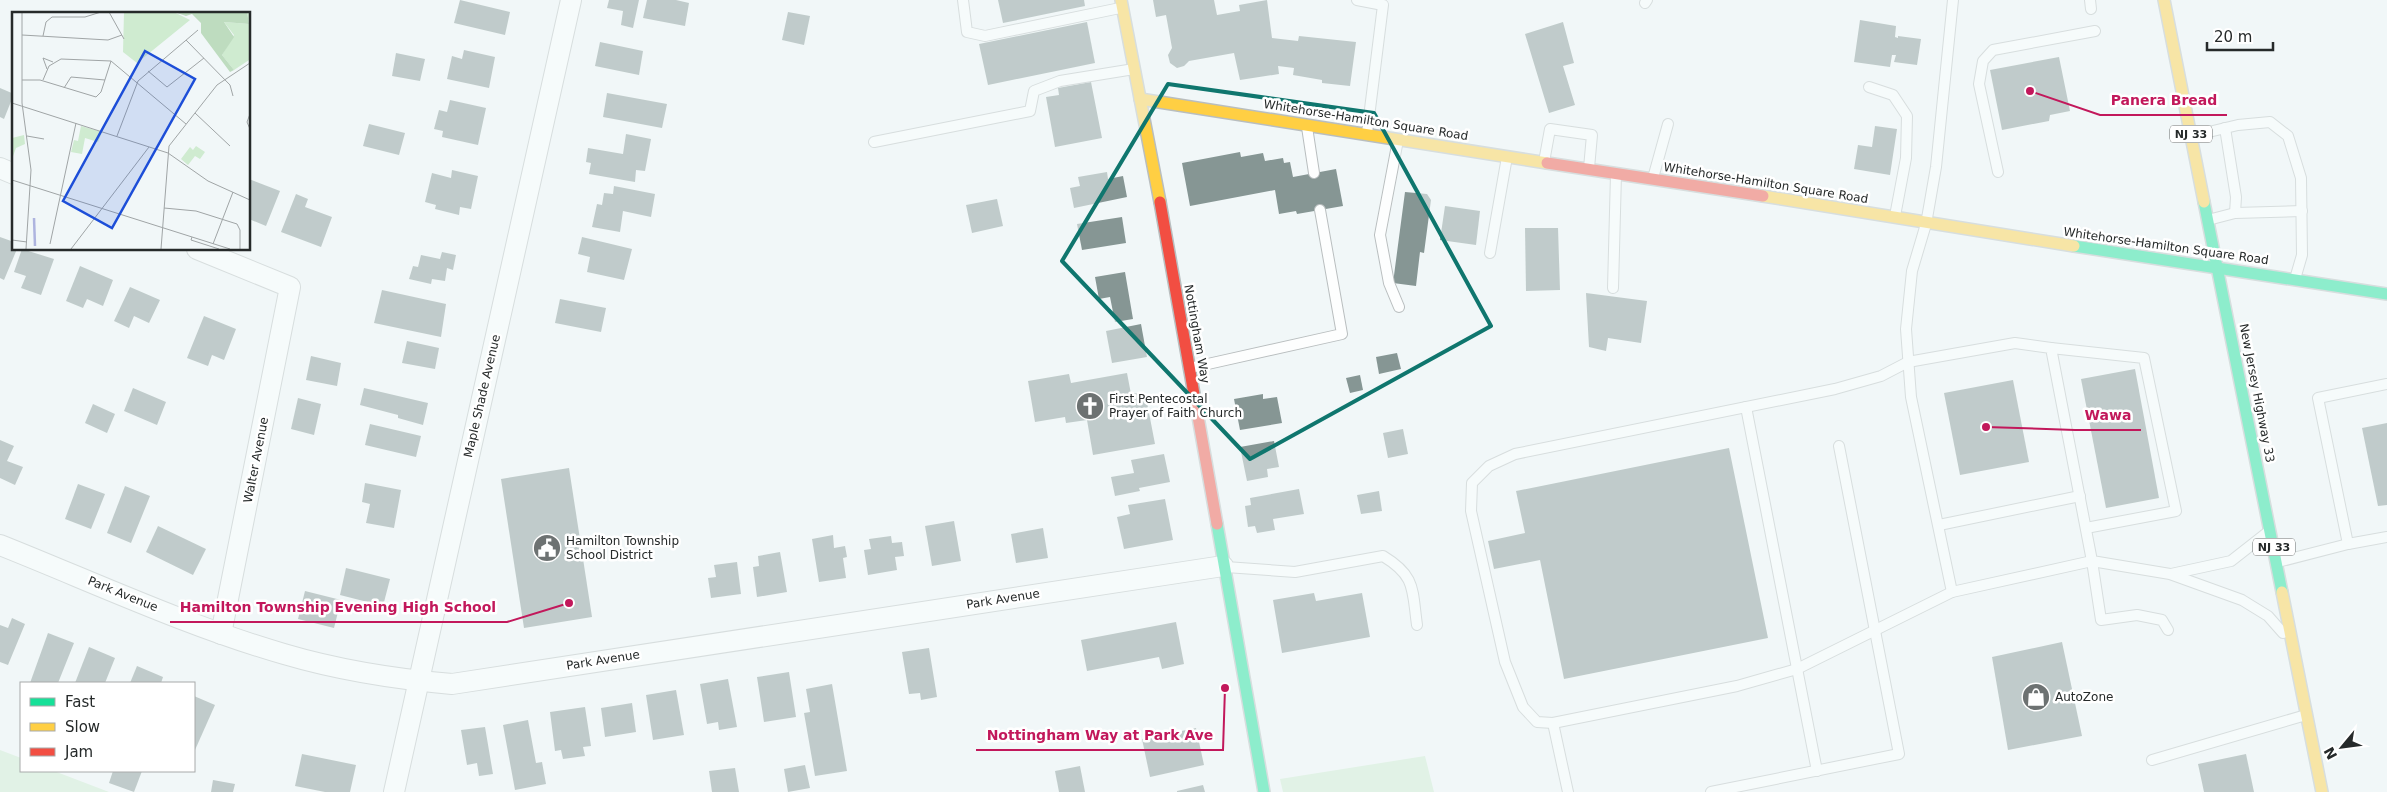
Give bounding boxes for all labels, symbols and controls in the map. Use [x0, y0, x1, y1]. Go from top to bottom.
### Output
inset map [12, 12, 250, 250]
scale bar [2207, 20, 2273, 52]
text: 20 m [2214, 28, 2252, 46]
callout: Panera Bread [2100, 86, 2227, 115]
text: Panera Bread [2111, 92, 2217, 108]
street label: Whitehorse-Hamilton Square Road [1263, 97, 1469, 143]
road number: NJ 33 [2170, 126, 2212, 142]
street label: Whitehorse-Hamilton Square Road [1663, 160, 1869, 206]
street label: Whitehorse-Hamilton Square Road [2062, 225, 2270, 267]
street label: Nottingham Way [1181, 283, 1213, 385]
street label: New Jersey Highway 33 [2237, 322, 2277, 464]
street label: Maple Shade Avenue [461, 333, 503, 459]
church icon: First Pentecostal Prayer of Faith Church [1075, 391, 1105, 421]
place label: First Pentecostal Prayer of Faith Church [1109, 392, 1242, 420]
callout: Wawa [2075, 401, 2141, 430]
text: Wawa [2085, 407, 2131, 423]
street label: Walter Avenue [241, 416, 271, 504]
public building icon: Hamilton Township School District [532, 533, 562, 563]
place label: Hamilton Township School District [566, 534, 679, 562]
road number: NJ 33 [2253, 538, 2295, 556]
street label: Park Avenue [86, 574, 160, 614]
street label: Park Avenue [965, 586, 1041, 612]
callout: Hamilton Township Evening High School [170, 593, 507, 622]
text: Hamilton Township Evening High School [180, 599, 496, 615]
street label: Park Avenue [565, 647, 641, 673]
legend [20, 682, 195, 772]
shop icon: AutoZone [2021, 682, 2051, 712]
place label: AutoZone [2055, 690, 2113, 704]
text: Fast [65, 693, 95, 711]
text: Slow [65, 718, 100, 736]
callout: Nottingham Way at Park Ave [976, 721, 1223, 750]
north arrow [2317, 722, 2367, 772]
text: Nottingham Way at Park Ave [987, 727, 1213, 743]
text: Jam [64, 743, 93, 761]
text: N [2321, 744, 2340, 762]

